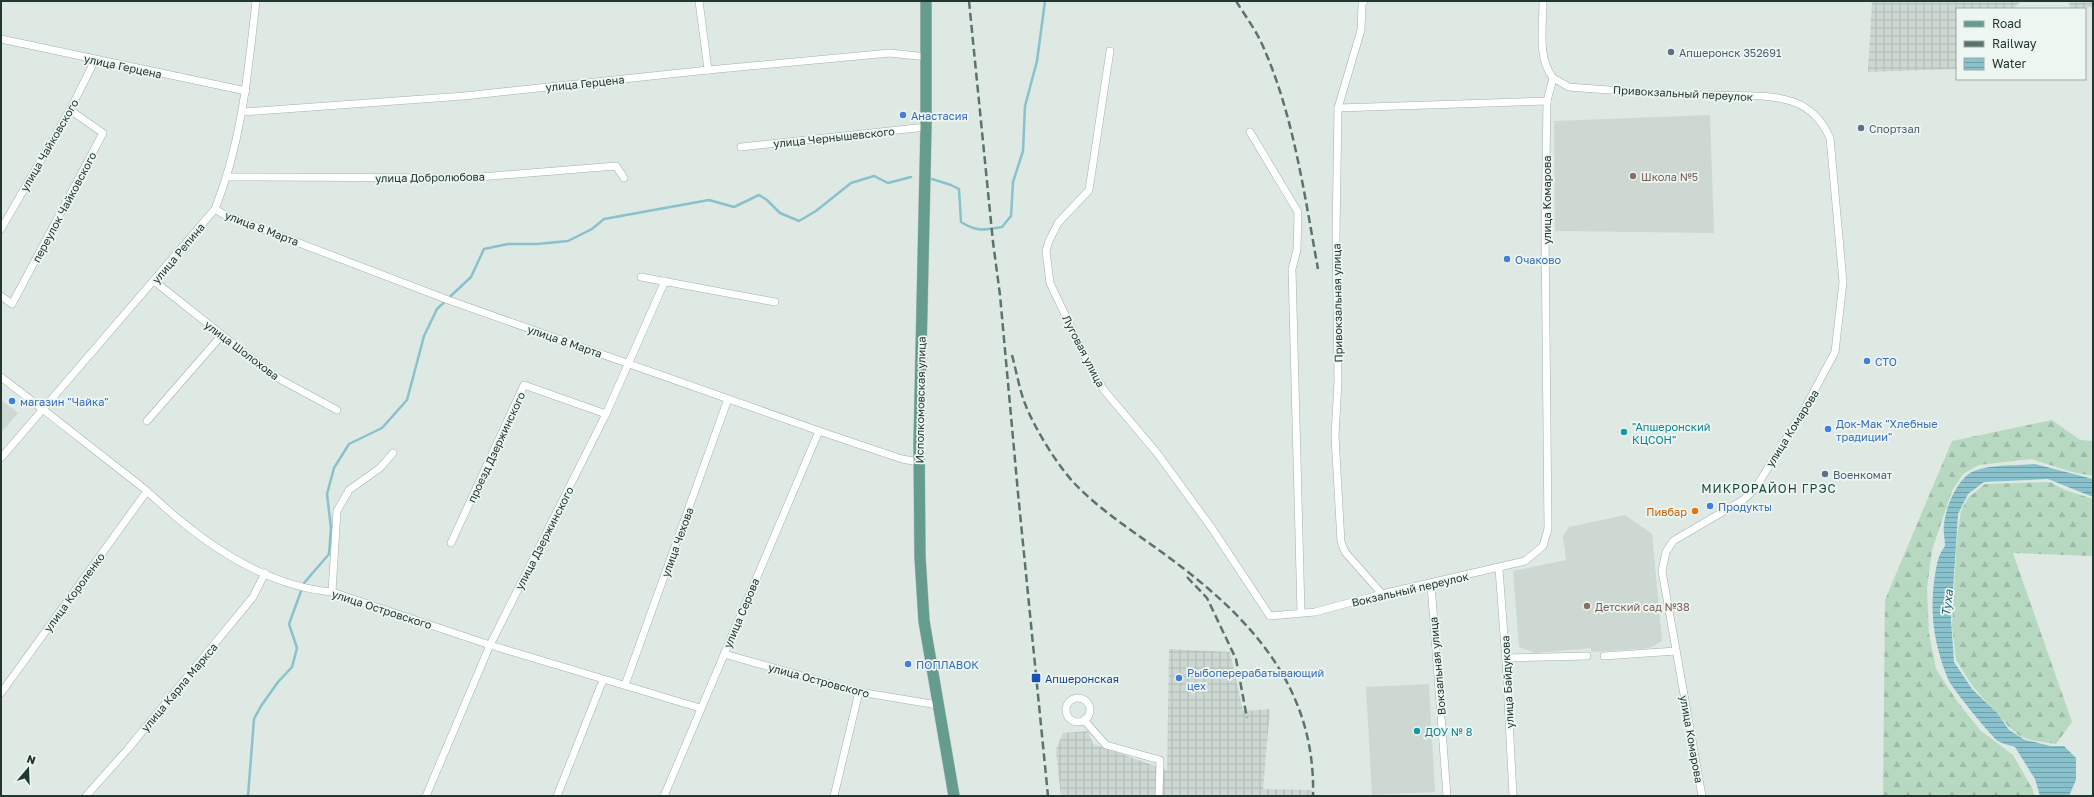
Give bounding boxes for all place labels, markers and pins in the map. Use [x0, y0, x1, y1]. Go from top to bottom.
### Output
place label: Апшеронск 352691 [1679, 46, 1781, 59]
marker: Апшеронск 352691 [1666, 47, 1676, 57]
place label: Анастасия [911, 109, 968, 122]
marker: Анастасия [898, 110, 908, 120]
place label: Спортзал [1869, 122, 1920, 135]
marker: Спортзал [1856, 123, 1866, 133]
place label: Школа №5 [1641, 170, 1698, 183]
marker: Школа №5 [1628, 171, 1638, 181]
place label: Очаково [1515, 253, 1561, 266]
marker: Очаково [1502, 254, 1512, 264]
place label: СТО [1875, 355, 1897, 368]
marker: СТО [1862, 356, 1872, 366]
place label: магазин "Чайка" [20, 395, 109, 408]
marker: магазин "Чайка" [7, 396, 17, 406]
place label: Док-Мак "Хлебные традиции" [1836, 417, 1938, 443]
place label: "Апшеронский КЦСОН" [1632, 420, 1710, 446]
marker: Док-Мак "Хлебные традиции" [1823, 424, 1833, 434]
marker: "Апшеронский КЦСОН" [1619, 427, 1629, 437]
place label: Военкомат [1833, 468, 1893, 481]
marker: Военкомат [1820, 469, 1830, 479]
place label: Продукты [1718, 500, 1772, 513]
marker: Продукты [1705, 501, 1715, 511]
place label: Пивбар [1646, 505, 1687, 518]
marker: Пивбар [1690, 506, 1700, 516]
place label: Детский сад №38 [1595, 600, 1690, 613]
marker: Детский сад №38 [1582, 601, 1592, 611]
place label: ПОПЛАВОК [916, 658, 979, 671]
marker: ПОПЛАВОК [903, 659, 913, 669]
place label: Рыбоперерабатывающий цех [1187, 666, 1324, 692]
marker: Апшеронская [1030, 672, 1042, 684]
place label: Апшеронская [1045, 672, 1119, 685]
marker: Рыбоперерабатывающий цех [1174, 673, 1184, 683]
place label: ДОУ № 8 [1425, 725, 1473, 738]
marker: ДОУ № 8 [1412, 726, 1422, 736]

